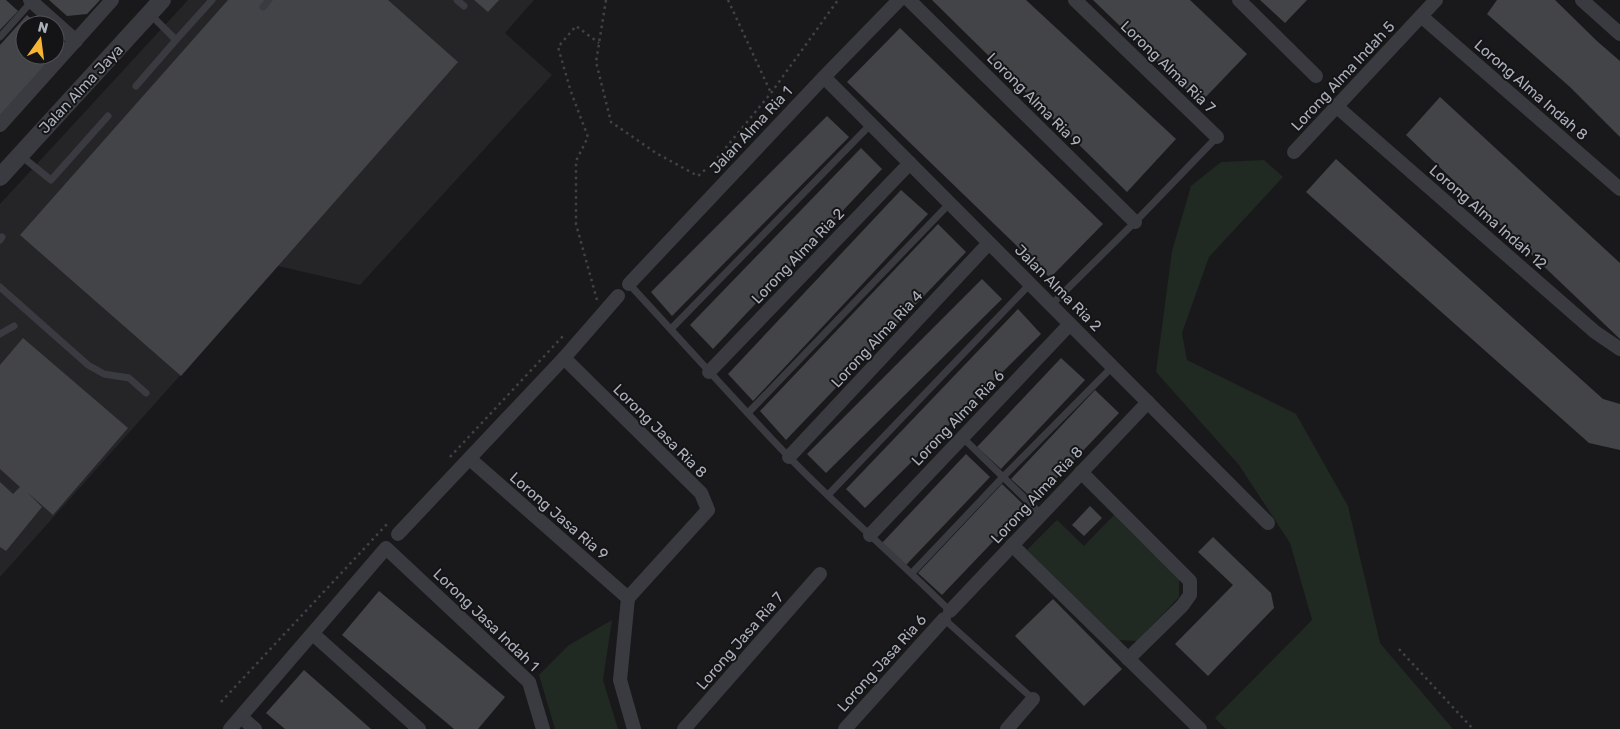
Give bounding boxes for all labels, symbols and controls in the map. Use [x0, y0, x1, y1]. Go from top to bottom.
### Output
north arrow [15, 15, 65, 65]
street label: Lorong Alma Ria 7 [1117, 17, 1219, 117]
street label: Lorong Alma Indah 5 [1287, 17, 1399, 135]
text: N [36, 18, 50, 37]
street label: Lorong Alma Indah 8 [1471, 36, 1591, 144]
street label: Jalan Alma Jaya [35, 41, 127, 137]
street label: Lorong Alma Ria 9 [983, 49, 1085, 151]
street label: Jalan Alma Ria 1 [706, 83, 796, 177]
street label: Lorong Alma Indah 12 [1426, 161, 1551, 273]
street label: Lorong Alma Ria 2 [748, 204, 848, 307]
street label: Jalan Alma Ria 2 [1011, 241, 1105, 335]
street label: Lorong Alma Ria 4 [827, 287, 927, 391]
street label: Lorong Alma Ria 6 [908, 366, 1008, 470]
street label: Lorong Jasa Ria 8 [609, 380, 711, 482]
street label: Lorong Alma Ria 8 [987, 443, 1087, 547]
street label: Lorong Jasa Ria 9 [506, 468, 612, 564]
street label: Lorong Jasa Indah 1 [429, 565, 543, 675]
street label: Lorong Jasa Ria 7 [693, 588, 787, 693]
street label: Lorong Jasa Ria 6 [834, 611, 930, 715]

